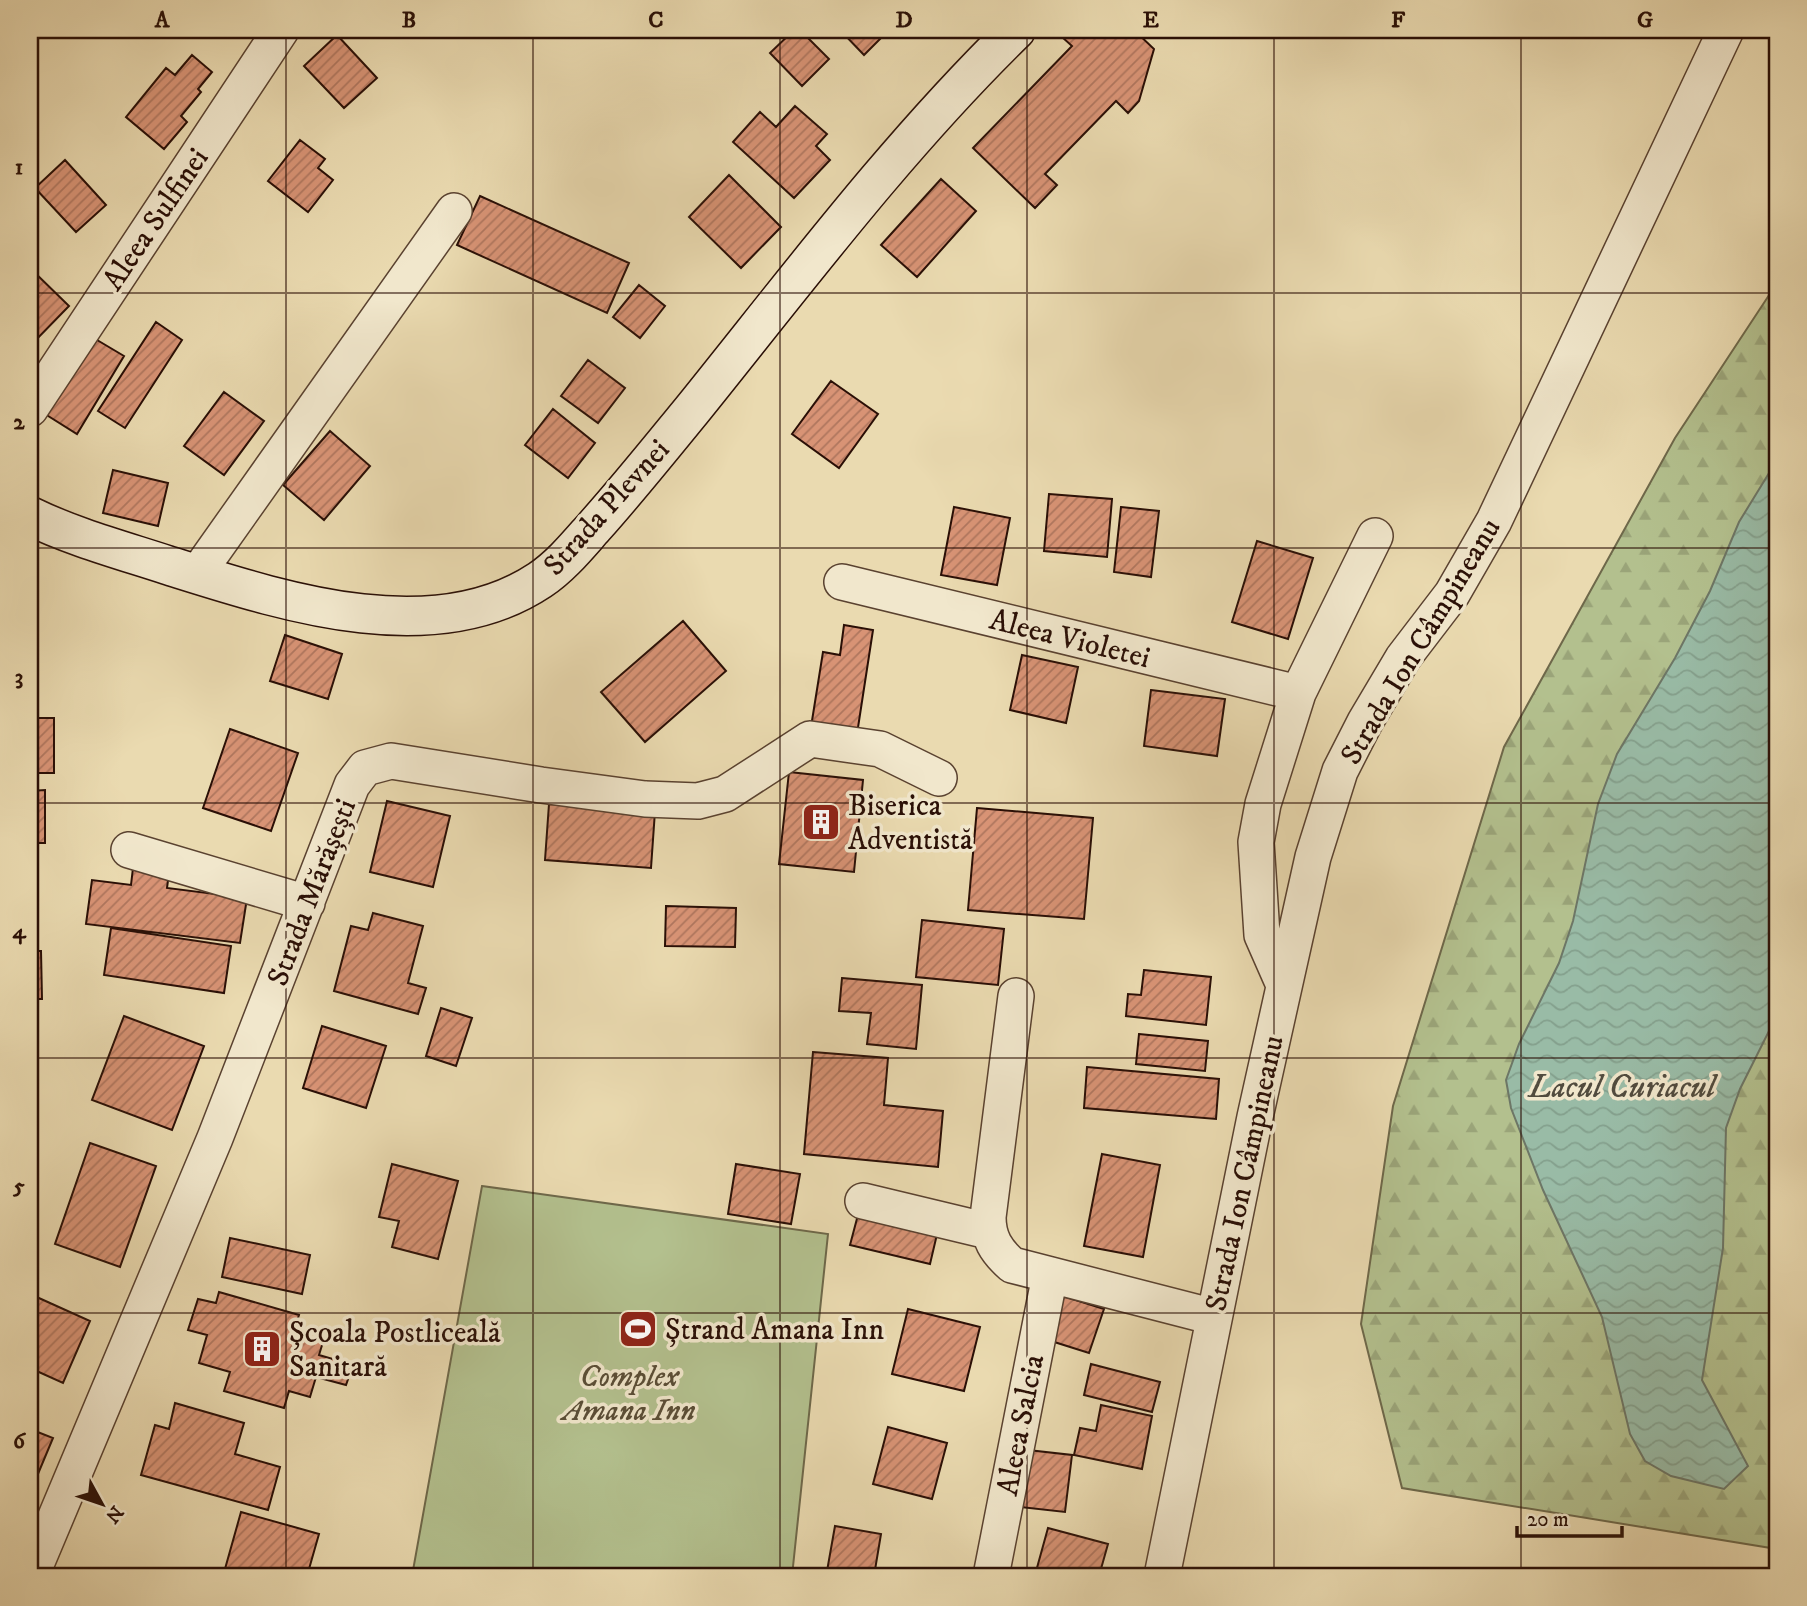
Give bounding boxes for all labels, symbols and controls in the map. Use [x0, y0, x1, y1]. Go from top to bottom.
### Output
text: A [154, 6, 171, 35]
text: B [402, 6, 416, 35]
text: C [648, 6, 664, 35]
text: D [895, 6, 913, 35]
text: E [1143, 6, 1159, 35]
text: F [1391, 6, 1406, 35]
text: G [1637, 6, 1653, 35]
street label: Aleea Sulfinei [95, 142, 217, 298]
text: 1 [15, 153, 23, 182]
text: 2 [13, 408, 25, 437]
street label: Strada Plevnei [536, 432, 678, 584]
street label: Strada Ion Câmpineanu [1333, 512, 1509, 772]
street label: Aleea Violetei [986, 602, 1154, 677]
text: 3 [15, 663, 23, 692]
place label: Biserica Adventistă [848, 788, 973, 859]
street label: Strada Mărășești [260, 794, 365, 991]
building icon: Biserica Adventistă [800, 801, 842, 843]
text: 4 [12, 917, 27, 946]
street label: Strada Ion Câmpineanu [1198, 1032, 1293, 1314]
water label: Lacul Curiacul [1527, 1068, 1719, 1108]
text: 5 [12, 1172, 25, 1201]
sports icon: Ștrand Amana Inn [617, 1308, 659, 1350]
place label: Ștrand Amana Inn [665, 1312, 885, 1349]
place label: Școala Postliceală Sanitară [289, 1315, 501, 1386]
building icon: Școala Postliceală Sanitară [241, 1328, 283, 1370]
street label: Aleea Salcia [990, 1351, 1053, 1499]
park label: Complex Amana Inn [559, 1359, 696, 1430]
text: 6 [13, 1427, 27, 1456]
north arrow [66, 1470, 136, 1540]
scale bar [1517, 1494, 1622, 1538]
text: N [100, 1501, 128, 1528]
text: 20 m [1527, 1507, 1569, 1533]

